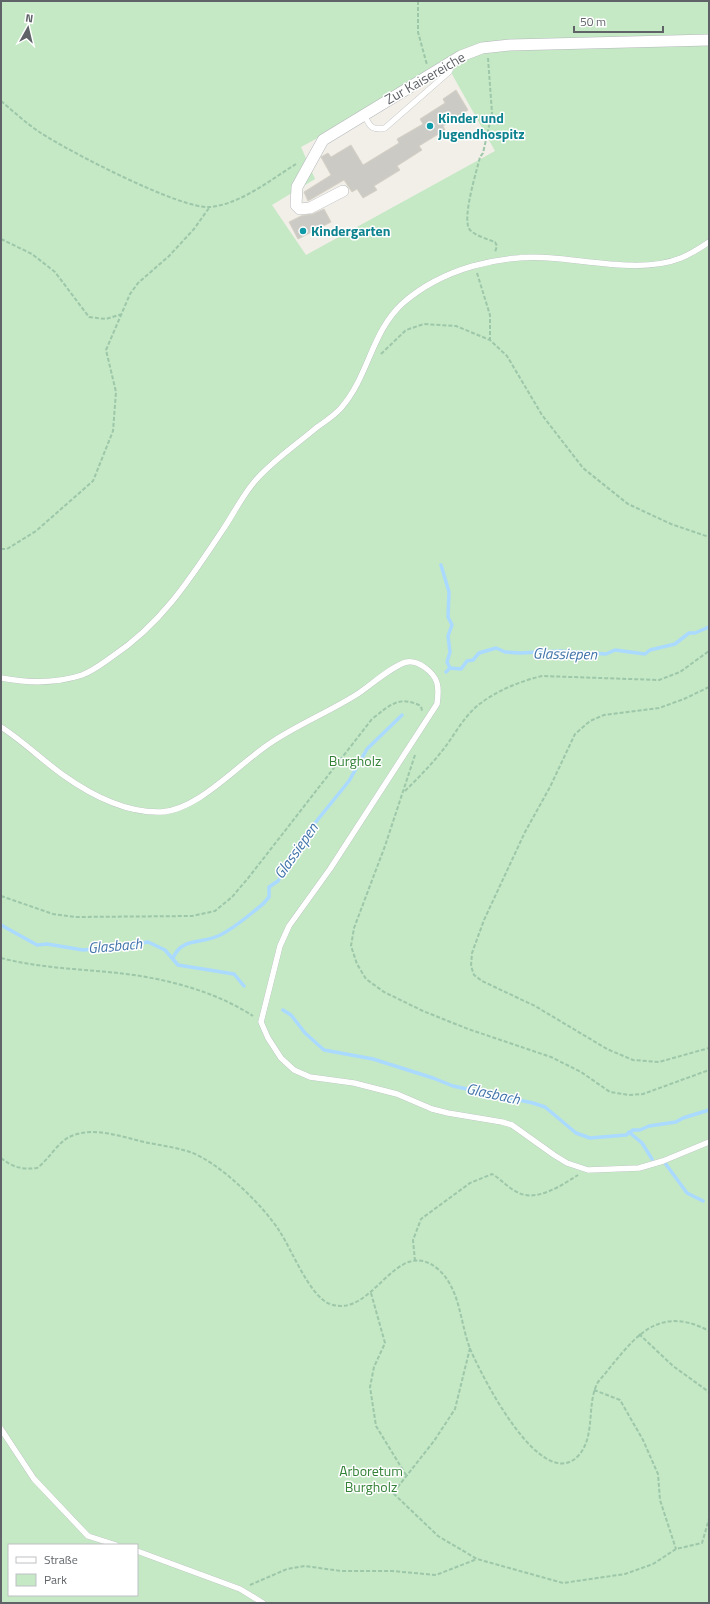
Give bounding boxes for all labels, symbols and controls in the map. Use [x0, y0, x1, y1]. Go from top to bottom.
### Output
north arrow [8, 8, 48, 48]
scale bar [574, 8, 663, 34]
text: N [25, 10, 34, 27]
text: 50 m [580, 12, 606, 31]
street label: Zur Kaisereiche [381, 46, 469, 109]
place label: Kinder und Jugendhospitz [438, 107, 525, 144]
marker: Kinder und Jugendhospitz [425, 121, 435, 131]
place label: Kindergarten [311, 220, 391, 241]
marker: Kindergarten [298, 226, 308, 236]
water label: Glassiepen [533, 641, 598, 666]
park label: Burgholz [329, 750, 381, 771]
water label: Glassiepen [268, 817, 324, 884]
water label: Glasbach [87, 932, 144, 959]
water label: Glasbach [464, 1077, 523, 1111]
park label: Arboretum Burgholz [339, 1460, 403, 1497]
legend [8, 1544, 138, 1596]
text: Straße [44, 1550, 78, 1569]
text: Park [44, 1570, 67, 1589]

